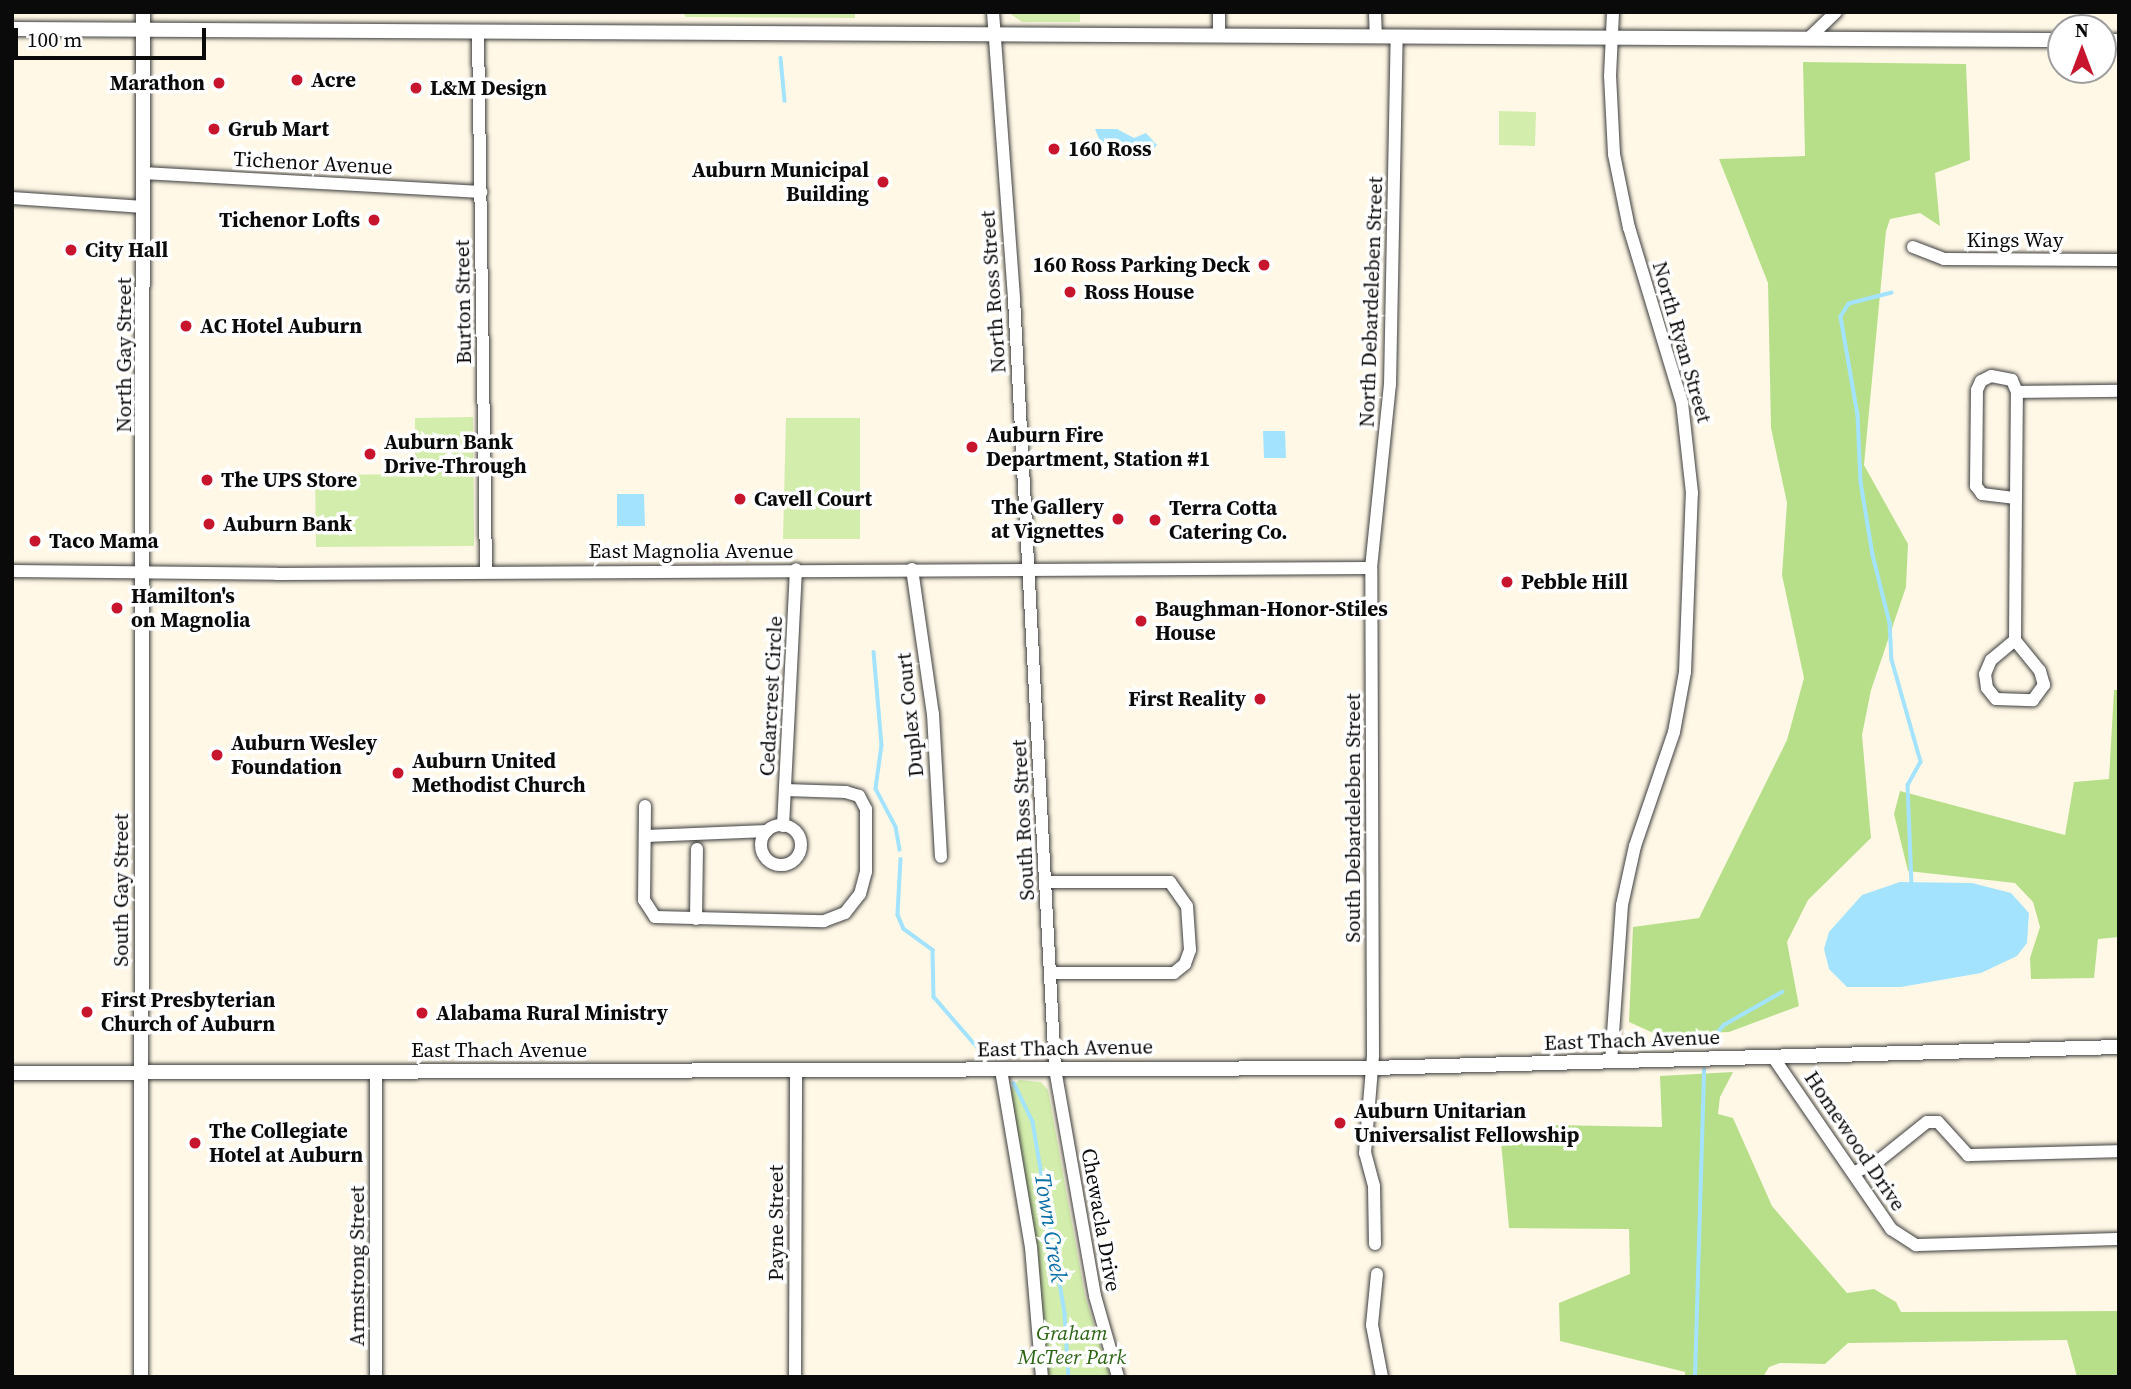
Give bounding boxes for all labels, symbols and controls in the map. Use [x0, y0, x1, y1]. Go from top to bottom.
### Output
scale bar [18, 14, 210, 58]
north arrow [2047, 14, 2117, 84]
text: N [2075, 17, 2089, 43]
text: 100 m [27, 25, 82, 54]
place label: Acre [311, 67, 356, 93]
place label: Marathon [110, 70, 205, 96]
marker: Acre [289, 72, 305, 88]
marker: Marathon [211, 75, 227, 91]
place label: L&M Design [430, 75, 547, 101]
marker: L&M Design [408, 80, 424, 96]
place label: Grub Mart [228, 116, 329, 142]
marker: Grub Mart [206, 121, 222, 137]
place label: 160 Ross [1068, 136, 1152, 162]
marker: 160 Ross [1046, 141, 1062, 157]
street label: Tichenor Avenue [233, 146, 393, 180]
place label: Auburn Municipal Building [692, 157, 869, 207]
marker: Auburn Municipal Building [875, 174, 891, 190]
street label: North Debardeleben Street [1354, 176, 1388, 428]
place label: Tichenor Lofts [219, 207, 360, 233]
street label: North Ross Street [975, 210, 1011, 374]
marker: Tichenor Lofts [366, 212, 382, 228]
street label: Kings Way [1966, 227, 2064, 253]
place label: City Hall [85, 237, 168, 263]
street label: Burton Street [449, 240, 477, 364]
marker: City Hall [63, 242, 79, 258]
place label: 160 Ross Parking Deck [1032, 252, 1250, 278]
marker: 160 Ross Parking Deck [1256, 257, 1272, 273]
street label: North Ryan Street [1647, 259, 1717, 425]
street label: North Gay Street [111, 277, 137, 433]
place label: Ross House [1084, 279, 1194, 305]
marker: Ross House [1062, 284, 1078, 300]
place label: AC Hotel Auburn [200, 313, 362, 339]
marker: AC Hotel Auburn [178, 318, 194, 334]
place label: Auburn Fire Department, Station #1 [986, 422, 1210, 472]
place label: Auburn Bank Drive-Through [384, 429, 527, 479]
marker: Auburn Fire Department, Station #1 [964, 439, 980, 455]
marker: Auburn Bank Drive-Through [362, 446, 378, 462]
place label: The UPS Store [221, 467, 357, 493]
marker: The UPS Store [199, 472, 215, 488]
place label: Cavell Court [754, 486, 872, 512]
marker: Cavell Court [732, 491, 748, 507]
place label: The Gallery at Vignettes [990, 494, 1104, 544]
place label: Terra Cotta Catering Co. [1169, 495, 1288, 545]
place label: Auburn Bank [223, 511, 352, 537]
marker: The Gallery at Vignettes [1110, 511, 1126, 527]
marker: Terra Cotta Catering Co. [1147, 512, 1163, 528]
marker: Auburn Bank [201, 516, 217, 532]
place label: Taco Mama [49, 528, 159, 554]
marker: Taco Mama [27, 533, 43, 549]
street label: East Magnolia Avenue [588, 538, 794, 564]
place label: Pebble Hill [1521, 569, 1628, 595]
marker: Pebble Hill [1499, 574, 1515, 590]
place label: Hamilton's on Magnolia [131, 583, 250, 633]
place label: Baughman-Honor-Stiles House [1155, 596, 1388, 646]
marker: Hamilton's on Magnolia [109, 600, 125, 616]
marker: Baughman-Honor-Stiles House [1133, 613, 1149, 629]
street label: Cedarcrest Circle [754, 615, 788, 777]
street label: Duplex Court [891, 652, 929, 778]
place label: First Reality [1128, 686, 1246, 712]
marker: First Reality [1252, 691, 1268, 707]
street label: South Debardeleben Street [1340, 693, 1366, 943]
place label: Auburn Wesley Foundation [231, 730, 378, 780]
street label: South Ross Street [1006, 739, 1040, 901]
marker: Auburn Wesley Foundation [209, 747, 225, 763]
place label: Auburn United Methodist Church [412, 748, 586, 798]
marker: Auburn United Methodist Church [390, 765, 406, 781]
street label: South Gay Street [108, 813, 134, 967]
place label: First Presbyterian Church of Auburn [101, 987, 275, 1037]
place label: Alabama Rural Ministry [436, 1000, 668, 1026]
marker: First Presbyterian Church of Auburn [79, 1004, 95, 1020]
marker: Alabama Rural Ministry [414, 1005, 430, 1021]
street label: East Thach Avenue [1543, 1024, 1721, 1056]
street label: East Thach Avenue [976, 1034, 1154, 1062]
street label: East Thach Avenue [411, 1037, 587, 1063]
street label: Homewood Drive [1799, 1066, 1911, 1216]
place label: Auburn Unitarian Universalist Fellowship [1354, 1098, 1579, 1148]
marker: Auburn Unitarian Universalist Fellowship [1332, 1115, 1348, 1131]
place label: The Collegiate Hotel at Auburn [209, 1118, 363, 1168]
marker: The Collegiate Hotel at Auburn [187, 1135, 203, 1151]
street label: Chewacla Drive [1076, 1146, 1126, 1294]
street label: Payne Street [763, 1165, 789, 1281]
water label: Town Creek [1029, 1171, 1073, 1285]
street label: Armstrong Street [344, 1186, 370, 1346]
park label: Graham McTeer Park [1018, 1320, 1126, 1370]

